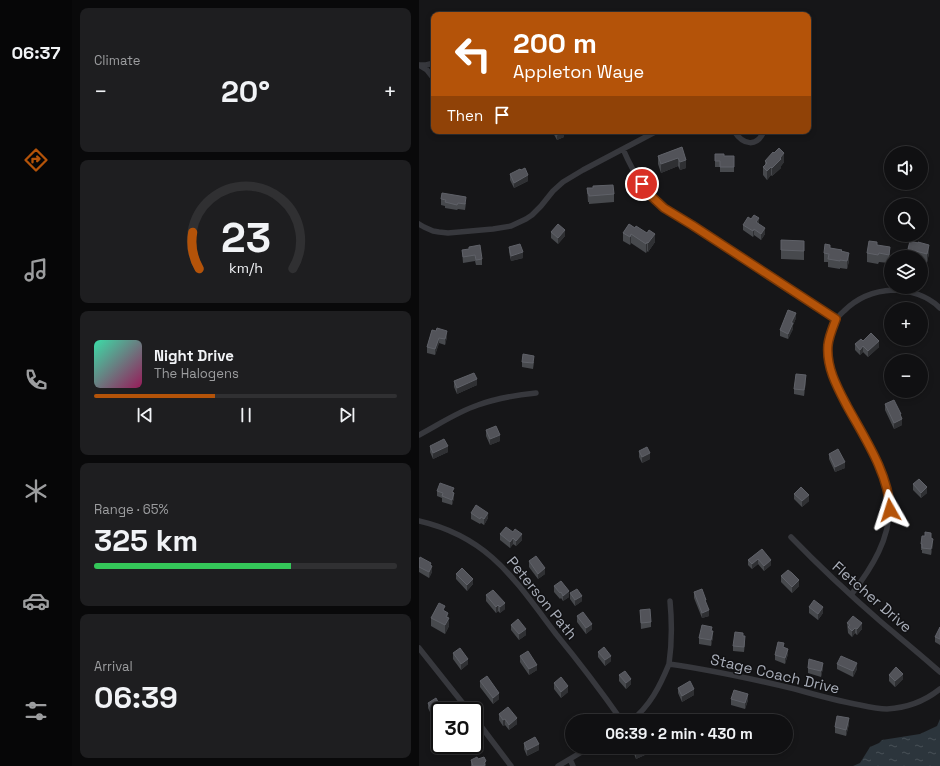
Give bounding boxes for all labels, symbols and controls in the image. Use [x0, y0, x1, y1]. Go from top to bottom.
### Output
text: 200 m [513, 25, 597, 61]
icon: left [447, 28, 499, 80]
text: 06:37 [11, 41, 61, 64]
text: Climate [94, 52, 140, 69]
text: Appleton Waye [513, 60, 644, 83]
text: 20° [221, 72, 270, 111]
text: − [94, 77, 108, 105]
text: + [383, 77, 397, 105]
icon: arrive [491, 104, 513, 126]
text: Then [447, 106, 483, 125]
icon: directions [22, 146, 50, 174]
map controls [884, 146, 928, 398]
button: sound [884, 146, 928, 190]
pin [625, 167, 659, 201]
icon: arrive [631, 173, 653, 195]
button: search [884, 198, 928, 242]
text: 23 [221, 211, 271, 264]
button: layers [884, 250, 928, 294]
icon: music [22, 256, 50, 284]
text: km/h [228, 259, 263, 277]
button: + [884, 302, 928, 346]
text: Night Drive [154, 346, 234, 365]
button: − [884, 354, 928, 398]
text: The Halogens [154, 365, 239, 382]
icon: phone [22, 366, 50, 394]
icon: previous [134, 404, 156, 426]
icon: pause [235, 404, 257, 426]
icon: next [336, 404, 358, 426]
icon: climate [22, 477, 50, 505]
position arrow [869, 489, 911, 531]
text: Range · 65% [94, 501, 169, 518]
text: 325 km [94, 521, 198, 560]
street label: Peterson Path [503, 552, 582, 643]
street label: Fletcher Drive [829, 557, 916, 637]
icon: car [22, 587, 50, 615]
street label: Stage Coach Drive [709, 649, 842, 698]
text: Arrival [94, 658, 133, 675]
text: 06:39 [94, 678, 178, 717]
icon: filters [22, 697, 50, 725]
speed limit sign: 30 [431, 702, 483, 754]
text: 06:39 · 2 min · 430 m [605, 724, 753, 743]

